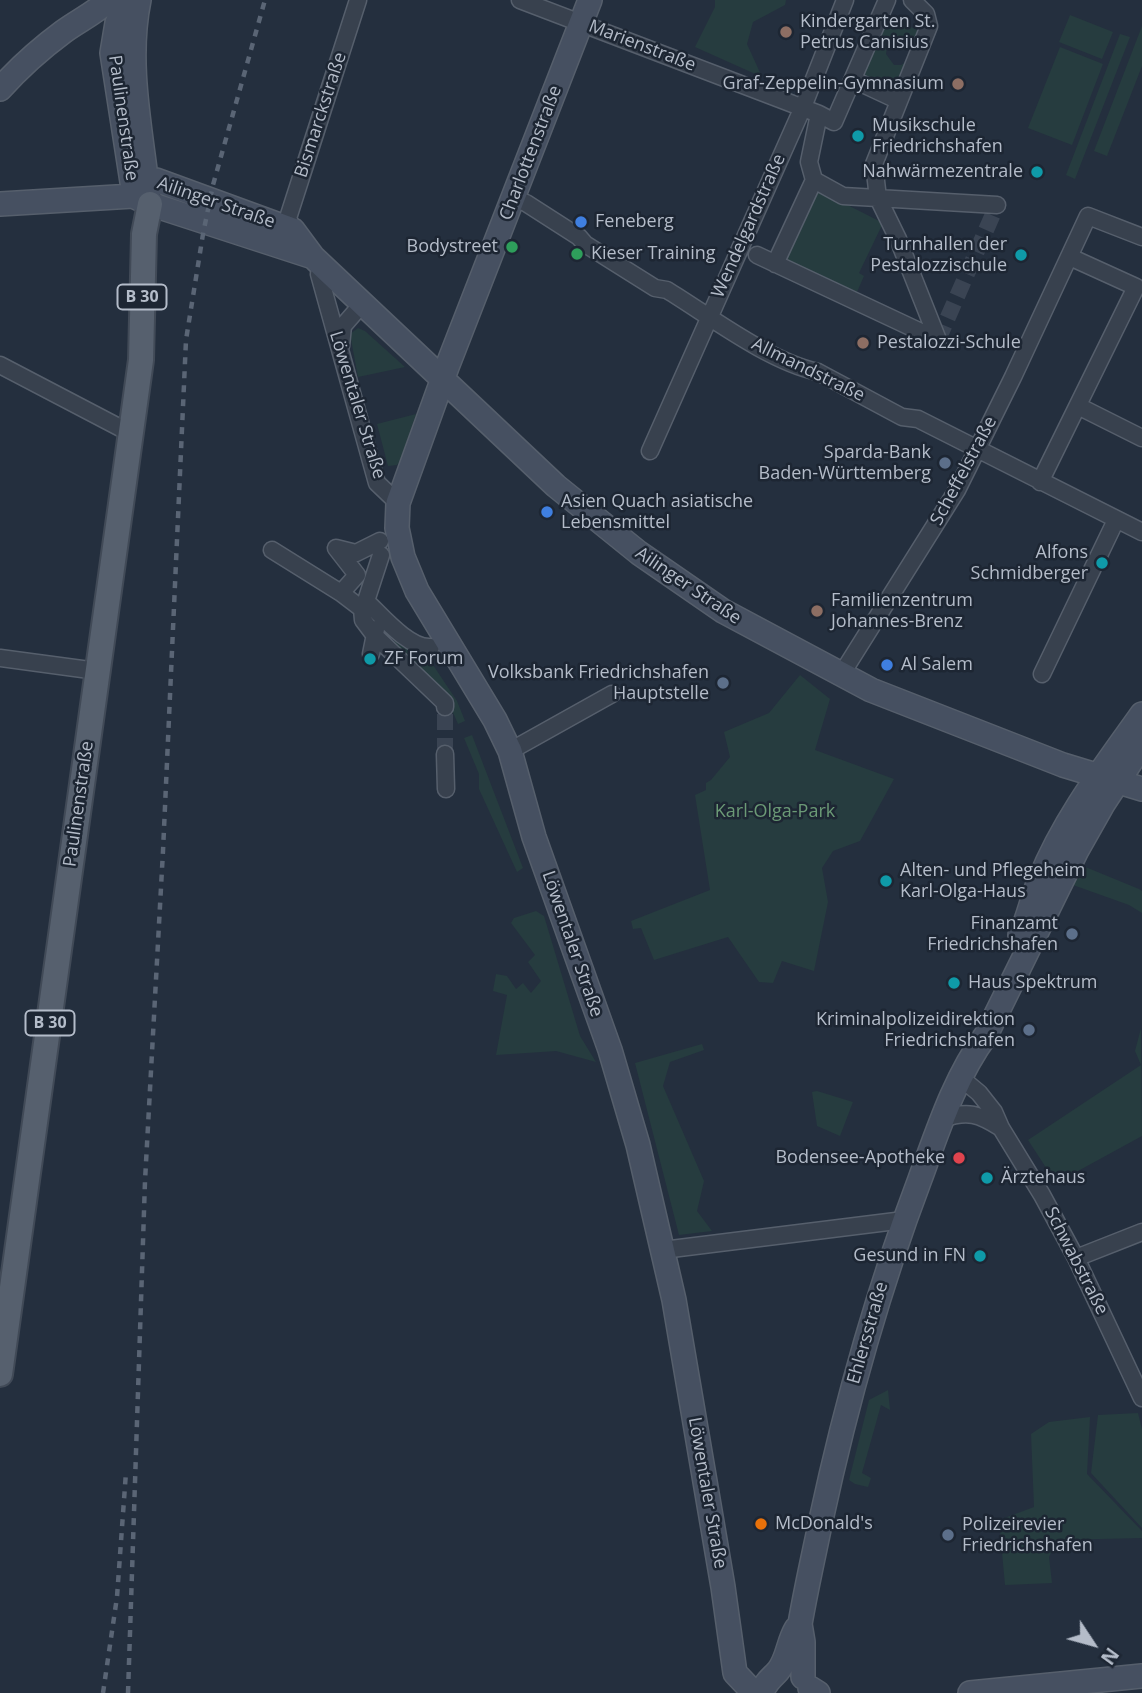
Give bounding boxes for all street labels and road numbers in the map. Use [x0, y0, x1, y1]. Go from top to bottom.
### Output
street label: Marienstraße [585, 16, 699, 76]
street label: Bismarckstraße [291, 50, 351, 180]
street label: Paulinenstraße [103, 54, 143, 182]
street label: Charlottenstraße [495, 82, 567, 224]
street label: Wendelgardstraße [708, 151, 790, 301]
street label: Ailinger Straße [154, 173, 278, 233]
road number: B 30 [118, 284, 166, 310]
street label: Löwentaler Straße [324, 329, 390, 481]
street label: Allmandstraße [748, 333, 868, 407]
street label: Scheffelstraße [926, 413, 1002, 529]
street label: Ailinger Straße [631, 543, 745, 629]
street label: Paulinenstraße [59, 740, 99, 868]
street label: Löwentaler Straße [537, 868, 607, 1020]
road number: B 30 [26, 1010, 74, 1036]
street label: Schwabstraße [1040, 1203, 1112, 1319]
street label: Ehlersstraße [843, 1279, 893, 1387]
street label: Löwentaler Straße [683, 1416, 731, 1570]

